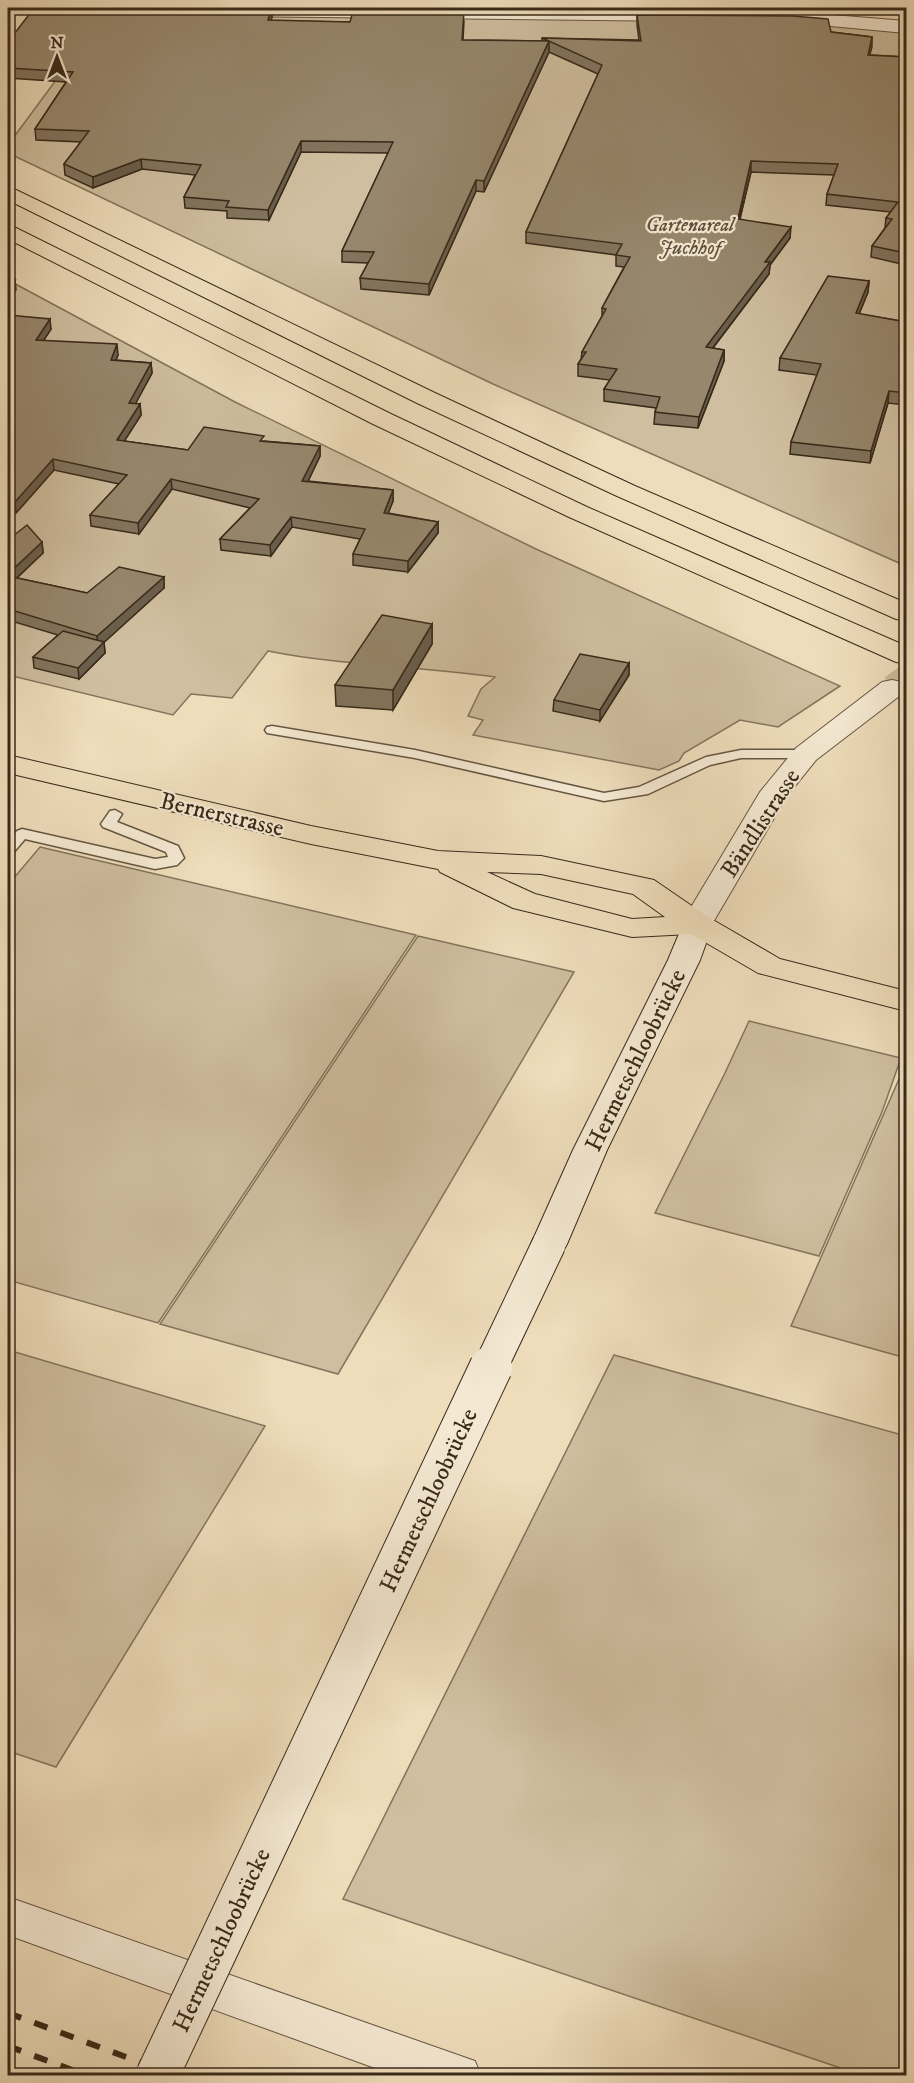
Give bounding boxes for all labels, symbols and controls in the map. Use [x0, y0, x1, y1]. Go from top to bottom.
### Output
north arrow [27, 27, 87, 87]
text: N [50, 33, 64, 53]
park label: Gartenareal Juchhof [646, 213, 736, 261]
street label: Bändlistrasse [714, 763, 807, 884]
street label: Bernerstrasse [157, 786, 287, 844]
street label: Hermetschloobrücke [579, 964, 693, 1157]
street label: Hermetschloobrücke [373, 1404, 485, 1597]
street label: Hermetschloobrücke [166, 1844, 278, 2037]

